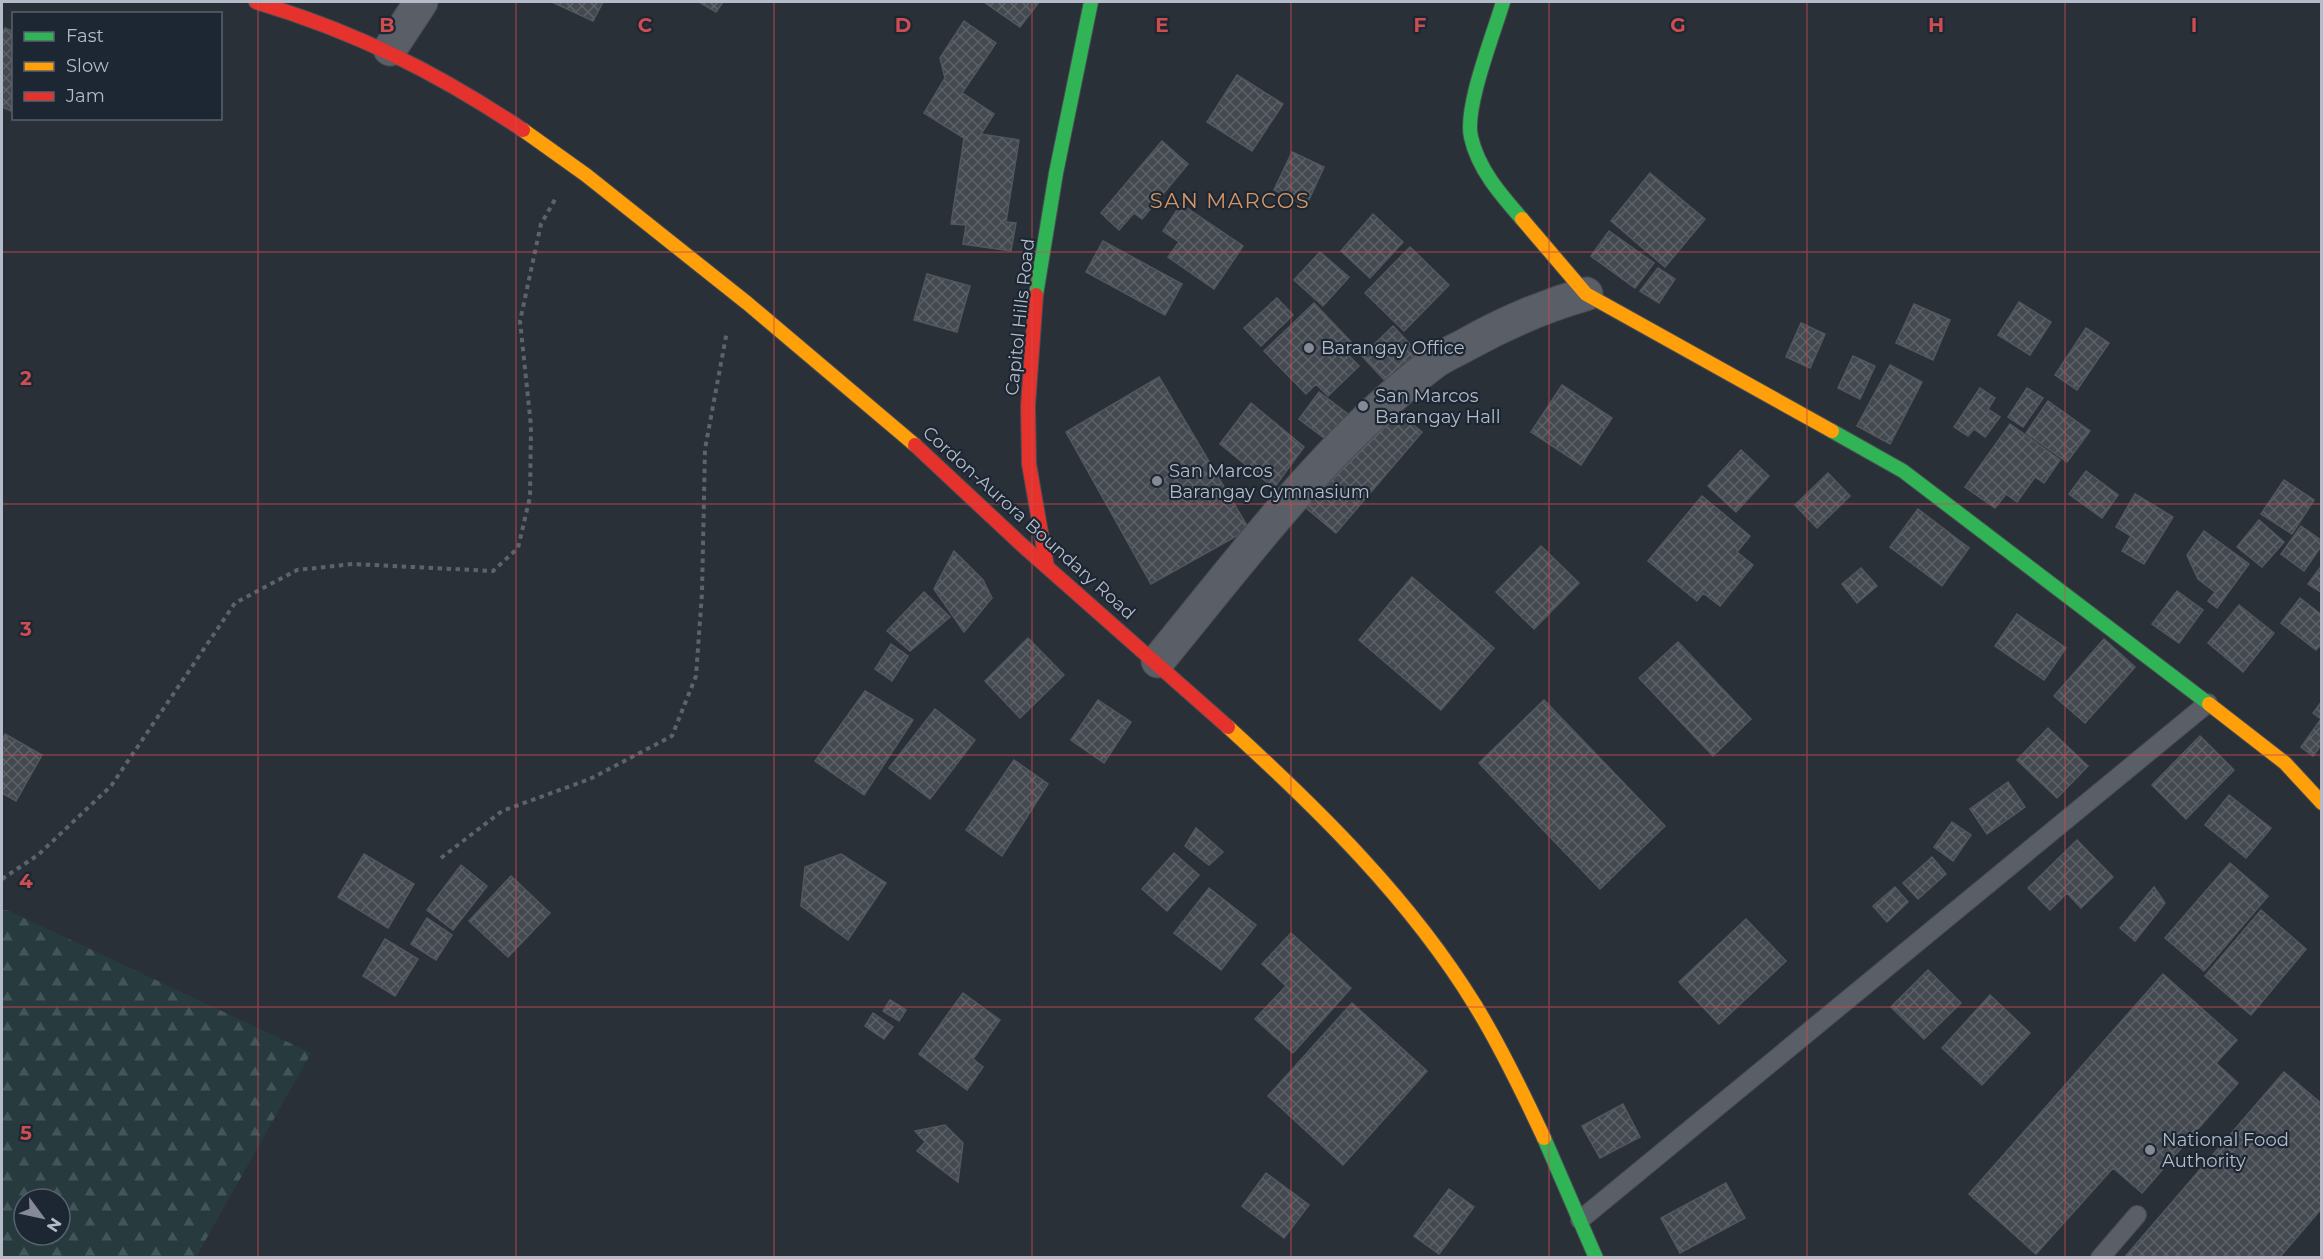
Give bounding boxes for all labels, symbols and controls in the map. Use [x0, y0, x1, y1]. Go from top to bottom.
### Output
legend [12, 12, 222, 120]
text: B [379, 13, 395, 37]
text: C [638, 13, 653, 37]
text: D [895, 13, 911, 37]
text: E [1155, 13, 1169, 37]
text: F [1414, 13, 1427, 37]
text: G [1670, 13, 1686, 37]
text: H [1928, 13, 1944, 37]
text: I [2191, 13, 2197, 37]
text: Fast [66, 25, 104, 47]
text: Slow [66, 55, 109, 77]
text: Jam [65, 85, 105, 107]
district label: SAN MARCOS [1150, 188, 1310, 213]
street label: Capitol Hills Road [1001, 237, 1039, 397]
place label: Barangay Office [1321, 337, 1465, 359]
marker: Barangay Office [1302, 341, 1316, 355]
text: 2 [20, 366, 32, 390]
place label: San Marcos Barangay Hall [1375, 385, 1500, 428]
marker: San Marcos Barangay Hall [1356, 399, 1370, 413]
street label: Cordon-Aurora Boundary Road [918, 422, 1140, 624]
place label: San Marcos Barangay Gymnasium [1169, 460, 1370, 503]
marker: San Marcos Barangay Gymnasium [1150, 474, 1164, 488]
text: 3 [19, 617, 32, 641]
text: 4 [19, 869, 33, 893]
text: 5 [20, 1121, 32, 1145]
place label: National Food Authority [2162, 1129, 2289, 1172]
marker: National Food Authority [2143, 1143, 2157, 1157]
north arrow [12, 1187, 72, 1247]
text: N [43, 1214, 66, 1235]

